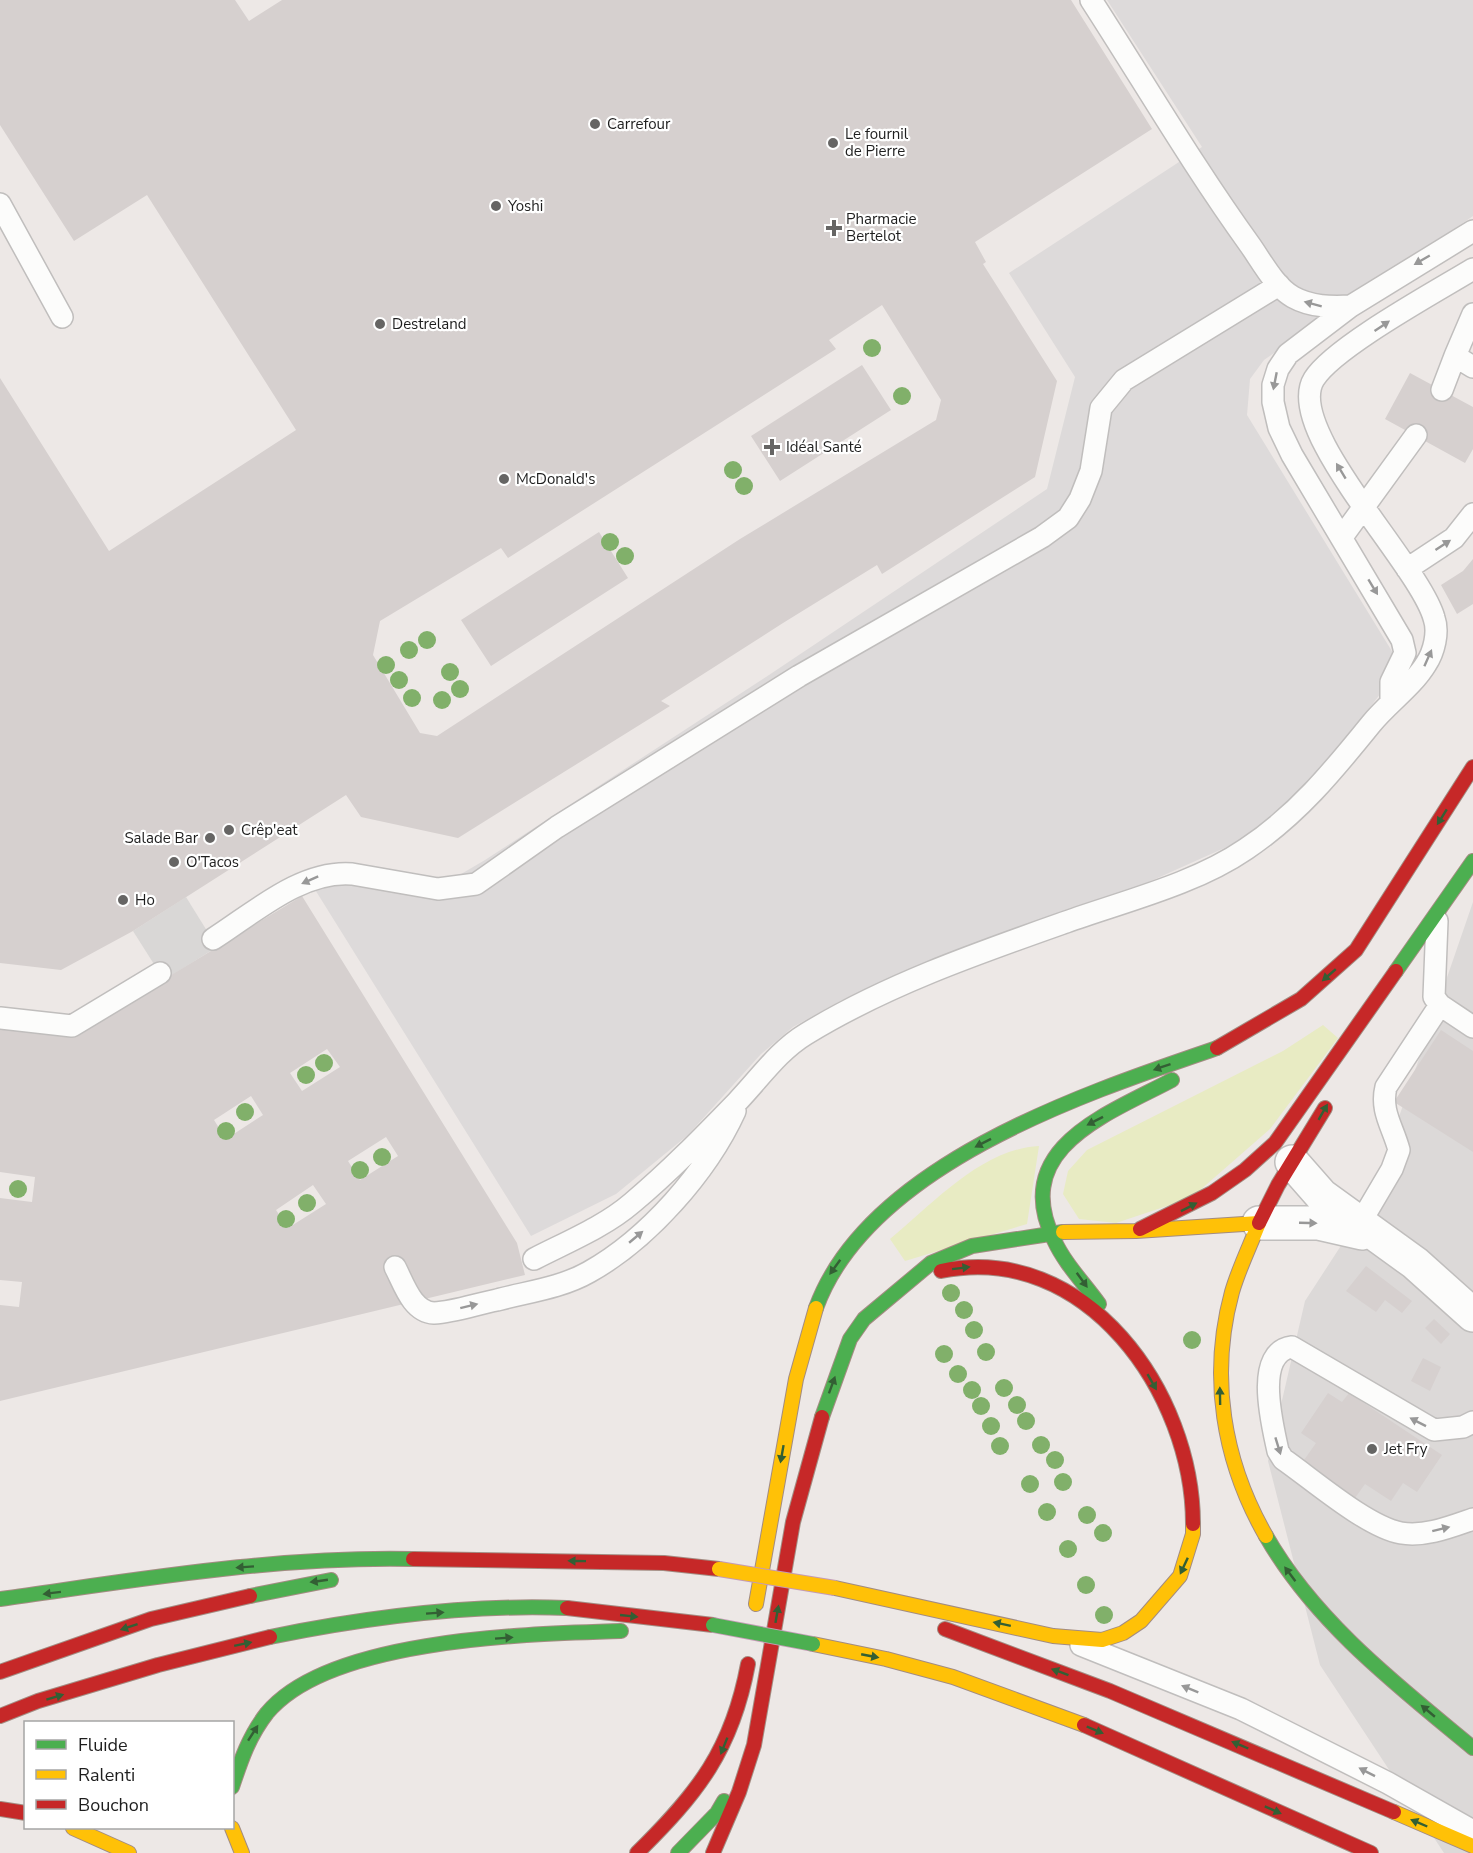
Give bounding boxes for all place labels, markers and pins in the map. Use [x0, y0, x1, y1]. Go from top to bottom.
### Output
place label: Carrefour [607, 114, 671, 134]
marker: Carrefour [588, 117, 602, 131]
place label: Le fournil de Pierre [845, 124, 909, 161]
marker: Le fournil de Pierre [826, 136, 840, 150]
place label: Yoshi [507, 196, 543, 216]
marker: Yoshi [489, 199, 503, 213]
place label: Pharmacie Bertelot [846, 209, 917, 246]
marker: Pharmacie Bertelot [827, 221, 841, 235]
place label: Destreland [392, 314, 466, 334]
marker: Destreland [373, 317, 387, 331]
place label: Idéal Santé [786, 437, 862, 457]
marker: Idéal Santé [763, 438, 781, 456]
place label: McDonald's [516, 469, 595, 489]
marker: McDonald's [497, 472, 511, 486]
place label: Crêp'eat [241, 820, 298, 840]
marker: Crêp'eat [222, 823, 236, 837]
place label: Salade Bar [124, 828, 199, 848]
marker: Salade Bar [203, 831, 217, 845]
place label: O'Tacos [186, 852, 239, 872]
marker: O'Tacos [167, 855, 181, 869]
place label: Ho [135, 890, 155, 910]
marker: Ho [116, 893, 130, 907]
place label: Jet Fry [1383, 1439, 1428, 1459]
marker: Jet Fry [1365, 1442, 1379, 1456]

